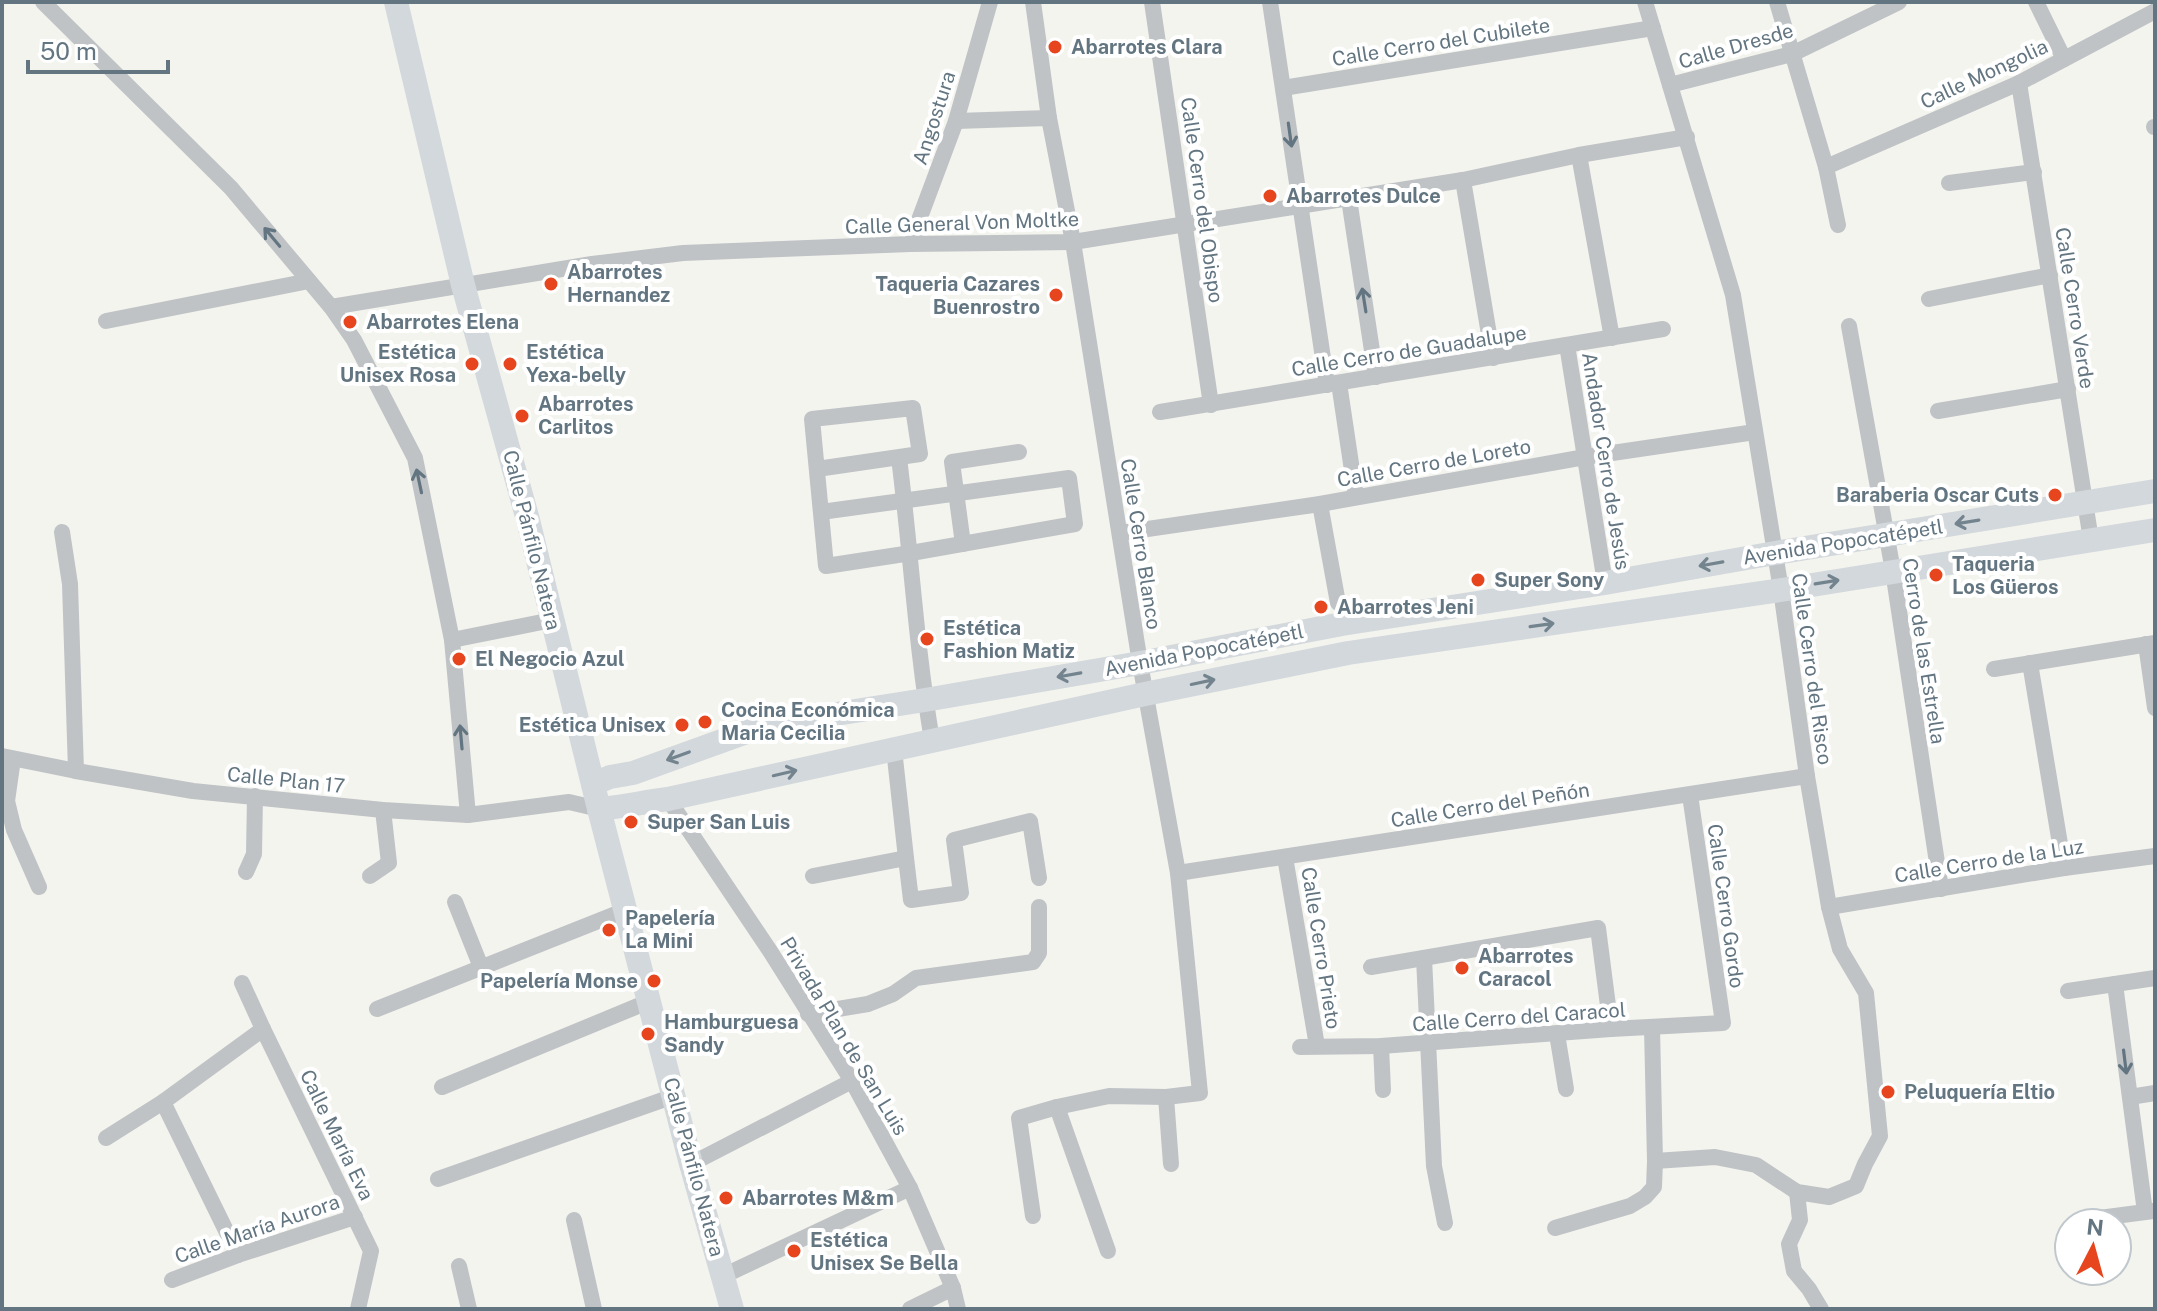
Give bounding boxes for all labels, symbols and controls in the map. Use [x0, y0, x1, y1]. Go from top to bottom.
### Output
street label: Calle Cerro del Cubilete [1330, 13, 1552, 71]
street label: Calle Dresde [1676, 18, 1796, 74]
scale bar [28, 24, 168, 74]
street label: Calle Mongolia [1916, 34, 2052, 114]
place label: Abarrotes Clara [1071, 35, 1223, 59]
text: 50 m [40, 37, 97, 65]
marker: Abarrotes Clara [1046, 38, 1064, 56]
street label: Angostura [908, 68, 960, 168]
street label: Calle Cerro del Obispo [1176, 96, 1228, 304]
one-way arrow [1283, 121, 1298, 147]
place label: Abarrotes Dulce [1286, 184, 1441, 208]
marker: Abarrotes Dulce [1261, 187, 1279, 205]
street label: Calle General Von Moltke [845, 207, 1079, 239]
street label: Calle Cerro Verde [2050, 226, 2100, 390]
one-way arrow [263, 227, 281, 247]
place label: Abarrotes Hernandez [567, 260, 670, 307]
place label: Taqueria Cazares Buenrostro [876, 272, 1040, 319]
marker: Abarrotes Hernandez [542, 275, 560, 293]
marker: Taqueria Cazares Buenrostro [1047, 286, 1065, 304]
one-way arrow [1356, 288, 1371, 313]
place label: Abarrotes Elena [366, 310, 519, 334]
marker: Abarrotes Elena [341, 313, 359, 331]
street label: Calle Cerro de Guadalupe [1290, 321, 1528, 381]
place label: Estética Unisex Rosa [340, 340, 456, 387]
place label: Estética Yexa-belly [526, 340, 626, 387]
street label: Andador Cerro de Jesús [1577, 351, 1635, 571]
marker: Estética Unisex Rosa [463, 355, 481, 373]
marker: Estética Yexa-belly [501, 355, 519, 373]
place label: Abarrotes Carlitos [538, 392, 634, 439]
marker: Abarrotes Carlitos [513, 407, 531, 425]
street label: Calle Cerro de Loreto [1335, 434, 1533, 492]
street label: Calle Pánfilo Natera [498, 448, 566, 632]
street label: Calle Cerro Blanco [1116, 457, 1166, 631]
one-way arrow [411, 468, 426, 494]
place label: Baraberia Oscar Cuts [1836, 483, 2039, 507]
marker: Baraberia Oscar Cuts [2046, 486, 2064, 504]
street label: Avenida Popocatépetl [1741, 514, 1945, 570]
one-way arrow [1955, 515, 1981, 530]
place label: Taqueria Los Güeros [1952, 552, 2059, 599]
street label: Cerro de las Estrella [1897, 556, 1951, 746]
one-way arrow [1699, 558, 1724, 573]
marker: Taqueria Los Güeros [1927, 566, 1945, 584]
place label: Super Sony [1494, 568, 1604, 592]
marker: Super Sony [1469, 571, 1487, 589]
street label: Calle Cerro del Risco [1787, 572, 1837, 766]
one-way arrow [1814, 574, 1839, 589]
place label: Abarrotes Jeni [1337, 595, 1474, 619]
marker: Abarrotes Jeni [1312, 598, 1330, 616]
place label: Estética Fashion Matiz [943, 616, 1075, 663]
one-way arrow [1529, 617, 1554, 632]
street label: Avenida Popocatépetl [1102, 619, 1306, 681]
marker: Estética Fashion Matiz [918, 630, 936, 648]
place label: El Negocio Azul [475, 647, 624, 671]
marker: El Negocio Azul [450, 650, 468, 668]
one-way arrow [1056, 668, 1082, 683]
one-way arrow [1190, 674, 1215, 689]
place label: Cocina Económica Maria Cecilia [721, 698, 895, 745]
place label: Estética Unisex [519, 713, 666, 737]
marker: Cocina Económica Maria Cecilia [696, 713, 714, 731]
marker: Estética Unisex [673, 716, 691, 734]
one-way arrow [453, 724, 468, 751]
one-way arrow [666, 750, 691, 765]
street label: Calle Plan 17 [226, 762, 346, 798]
one-way arrow [772, 765, 797, 780]
street label: Calle Cerro del Peñón [1389, 777, 1591, 833]
place label: Super San Luis [647, 810, 790, 834]
marker: Super San Luis [622, 813, 640, 831]
street label: Calle Cerro Gordo [1703, 822, 1749, 990]
street label: Calle Cerro de la Luz [1893, 834, 2085, 888]
street label: Calle Cerro Prieto [1296, 865, 1346, 1031]
place label: Papelería La Mini [625, 906, 715, 953]
marker: Papelería La Mini [600, 921, 618, 939]
street label: Privada Plan de San Luis [775, 932, 913, 1140]
place label: Abarrotes Caracol [1478, 944, 1574, 991]
marker: Abarrotes Caracol [1453, 959, 1471, 977]
place label: Papelería Monse [480, 969, 638, 993]
marker: Papelería Monse [645, 972, 663, 990]
street label: Calle Cerro del Caracol [1411, 998, 1627, 1036]
place label: Hamburguesa Sandy [664, 1010, 798, 1057]
marker: Hamburguesa Sandy [639, 1025, 657, 1043]
one-way arrow [2118, 1048, 2133, 1075]
street label: Calle María Eva [295, 1066, 379, 1204]
street label: Calle Pánfilo Natera [659, 1075, 729, 1259]
place label: Peluquería Eltio [1904, 1080, 2055, 1104]
marker: Peluquería Eltio [1879, 1083, 1897, 1101]
place label: Abarrotes M&m [742, 1186, 894, 1210]
marker: Abarrotes M&m [717, 1189, 735, 1207]
street label: Calle María Aurora [171, 1190, 343, 1268]
north arrow [2053, 1207, 2133, 1287]
text: N [2085, 1213, 2105, 1241]
place label: Estética Unisex Se Bella [810, 1228, 958, 1275]
marker: Estética Unisex Se Bella [785, 1242, 803, 1260]

